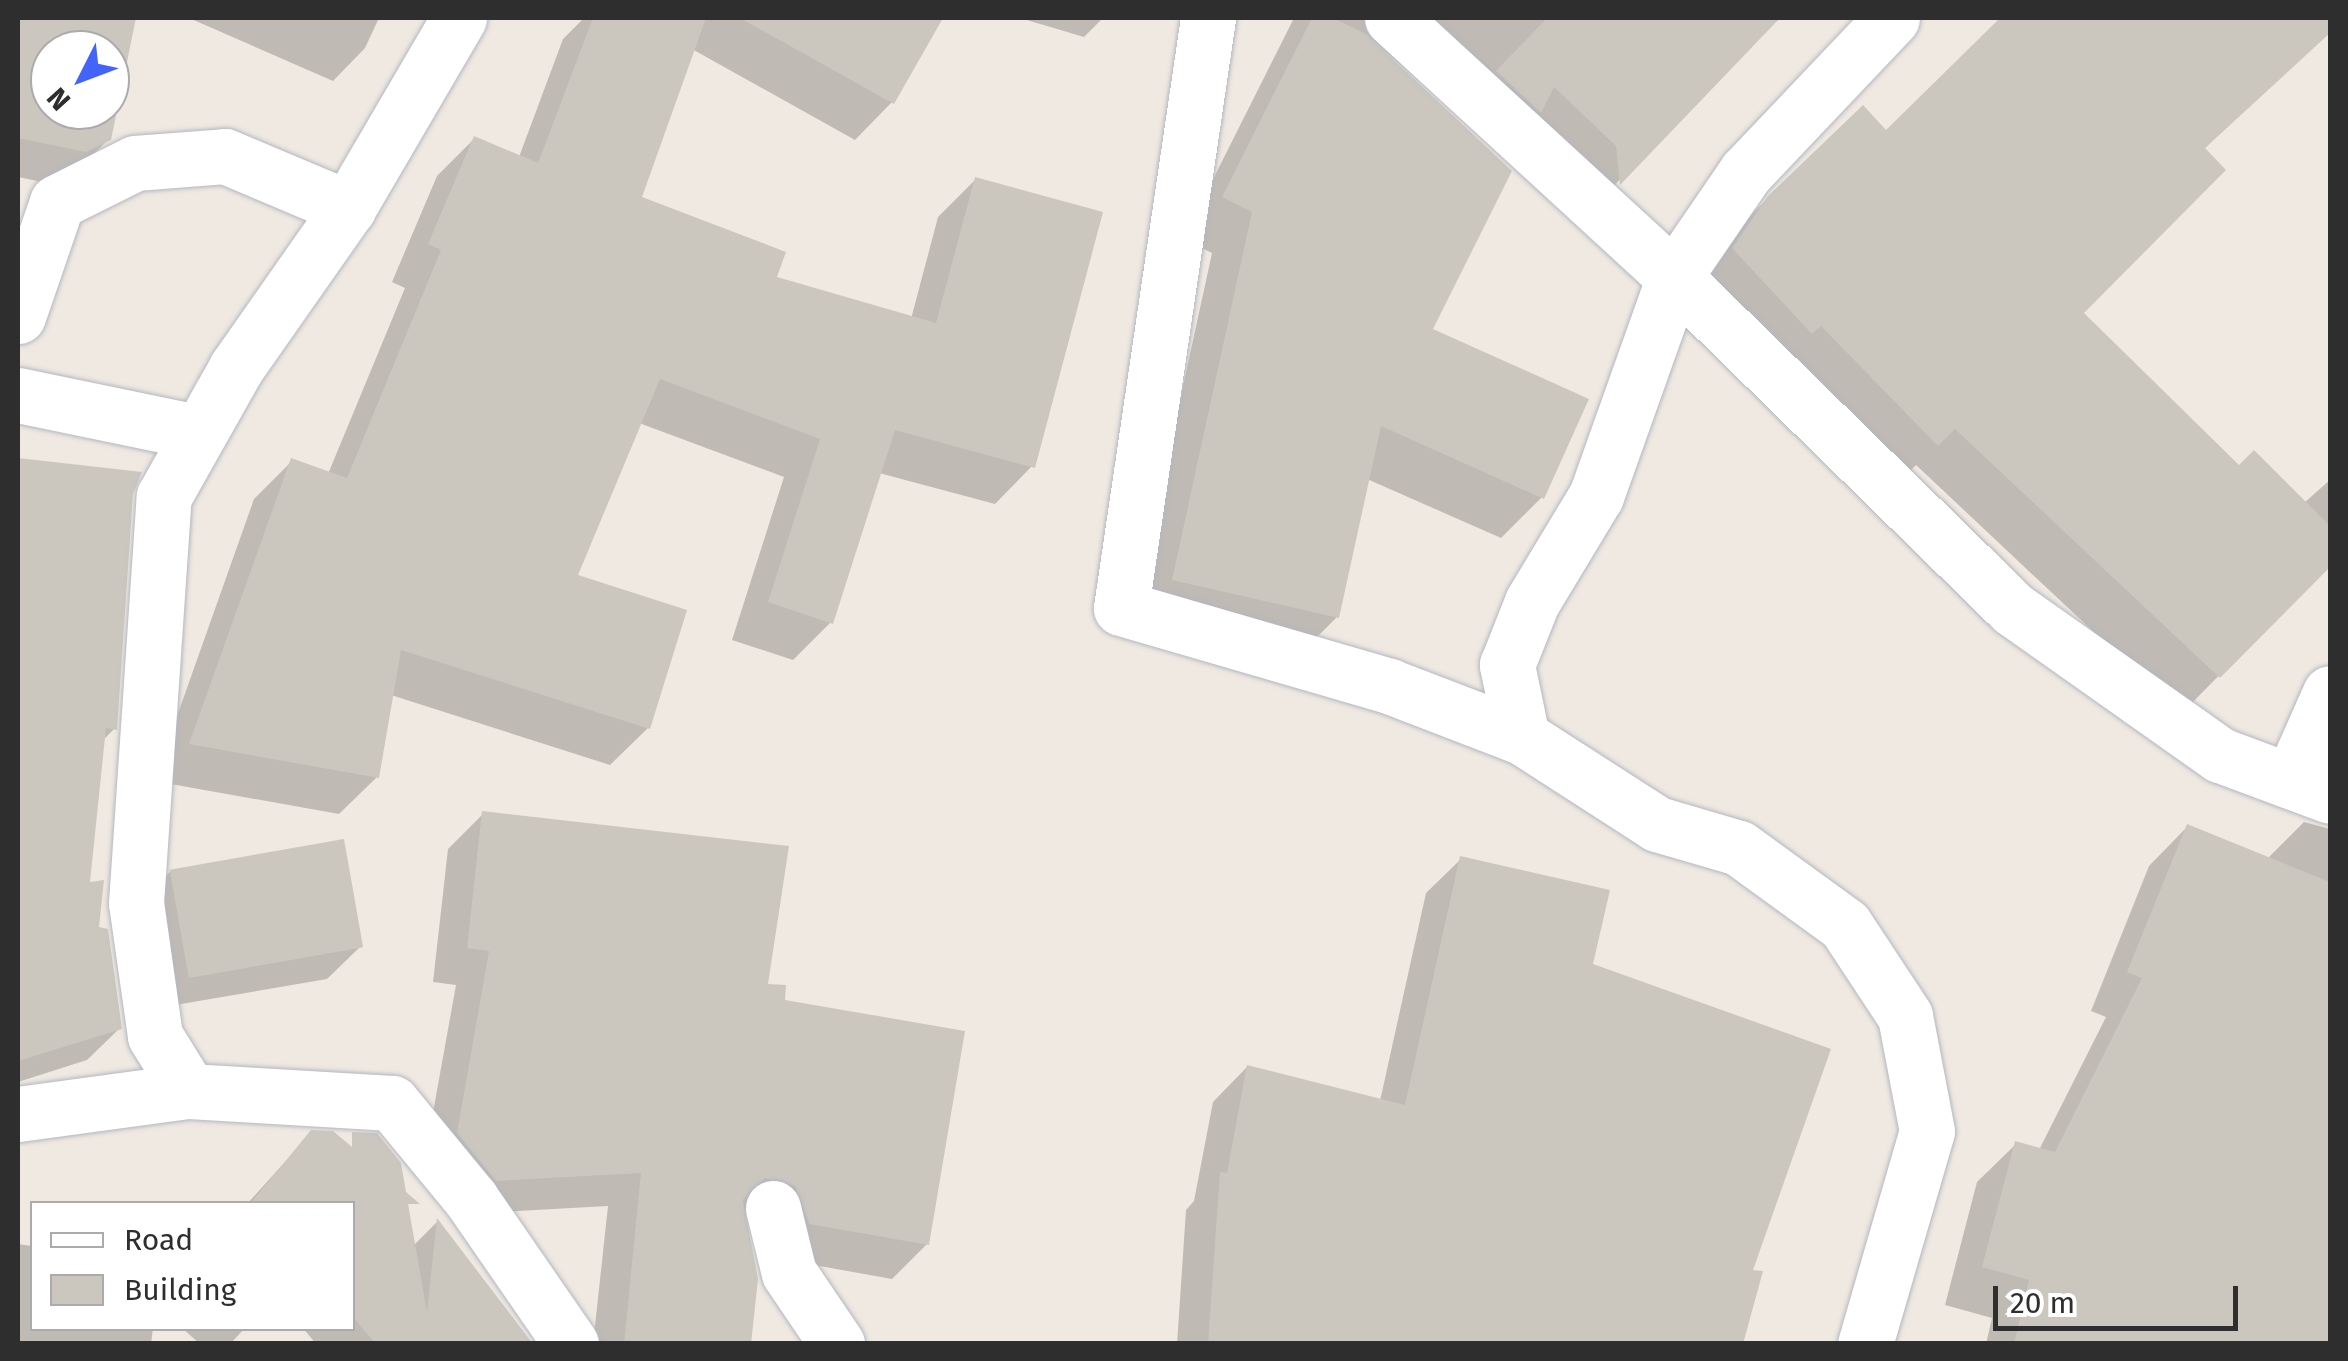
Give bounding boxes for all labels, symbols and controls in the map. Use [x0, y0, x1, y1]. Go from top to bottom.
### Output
north arrow [30, 30, 130, 130]
text: N [40, 81, 77, 117]
legend [30, 1201, 355, 1331]
text: Road [124, 1222, 193, 1258]
scale bar [1998, 1266, 2243, 1328]
text: Building [124, 1272, 236, 1308]
text: 20 m [2010, 1285, 2075, 1321]

